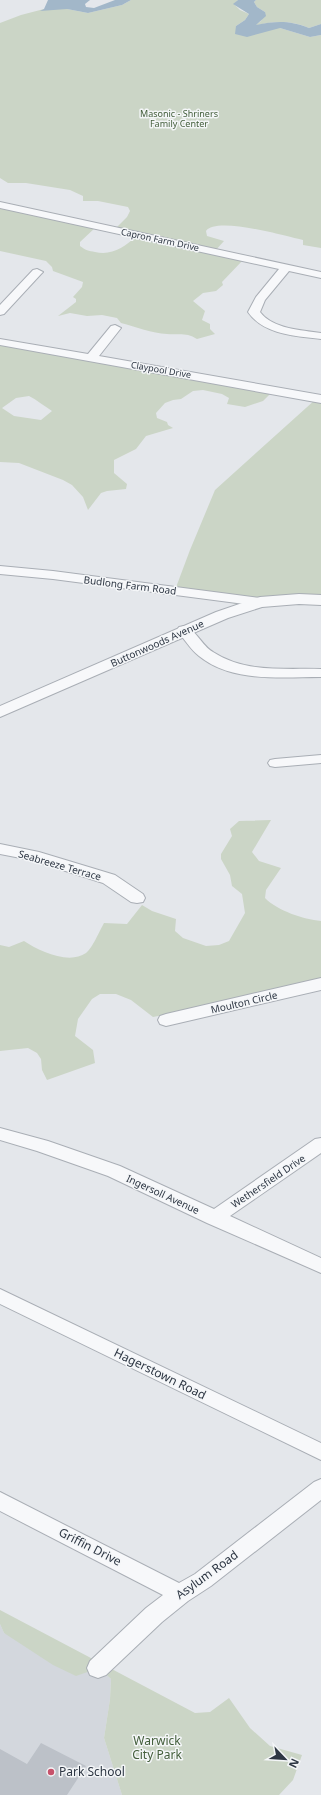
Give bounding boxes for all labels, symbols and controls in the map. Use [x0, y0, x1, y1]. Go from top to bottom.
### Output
park label: Masonic - Shriners Family Center [140, 107, 218, 130]
street label: Capron Farm Drive [120, 225, 200, 254]
street label: Claypool Drive [130, 358, 192, 381]
street label: Budlong Farm Road [83, 572, 177, 598]
street label: Buttonwoods Avenue [108, 616, 206, 670]
street label: Seabreeze Terrace [17, 846, 103, 884]
street label: Moulton Circle [209, 987, 279, 1016]
street label: Wethersfield Drive [228, 1151, 308, 1211]
street label: Ingersoll Avenue [124, 1171, 202, 1217]
street label: Hagerstown Road [111, 1344, 209, 1403]
street label: Griffin Drive [56, 1523, 125, 1570]
street label: Asylum Road [172, 1546, 241, 1603]
park label: Warwick City Park [132, 1732, 182, 1763]
north arrow [265, 1739, 305, 1779]
text: N [286, 1756, 303, 1771]
place label: Park School [59, 1763, 125, 1780]
marker: Park School [46, 1767, 56, 1777]

